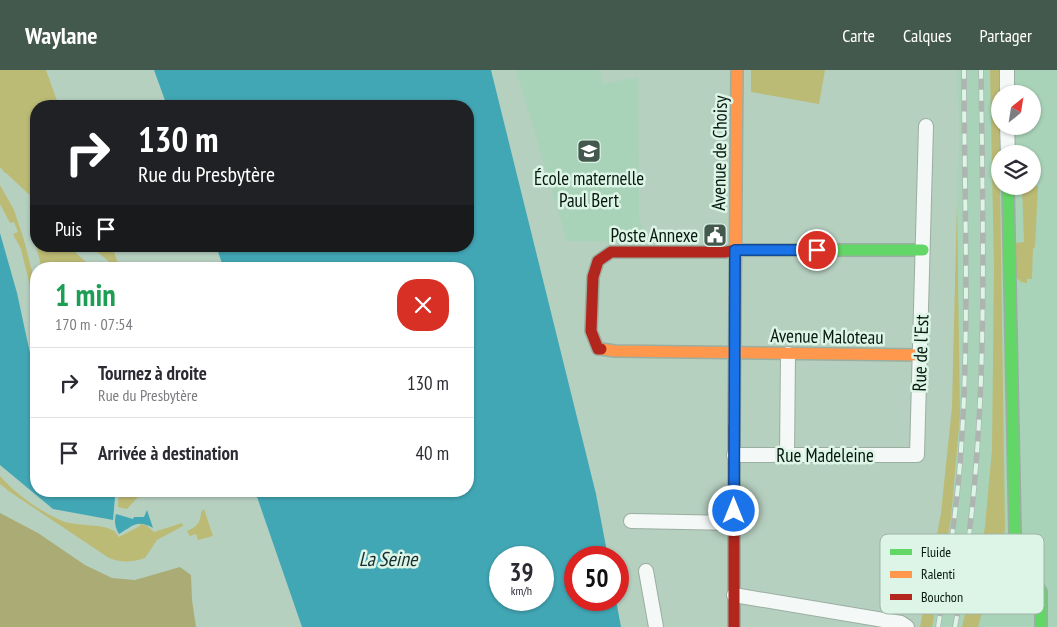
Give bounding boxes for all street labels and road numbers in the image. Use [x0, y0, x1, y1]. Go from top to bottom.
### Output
street label: Avenue de Choisy [706, 94, 732, 211]
street label: Rue de l'Est [907, 313, 933, 392]
street label: Avenue Maloteau [770, 323, 884, 349]
street label: Rue Madeleine [776, 443, 874, 467]

